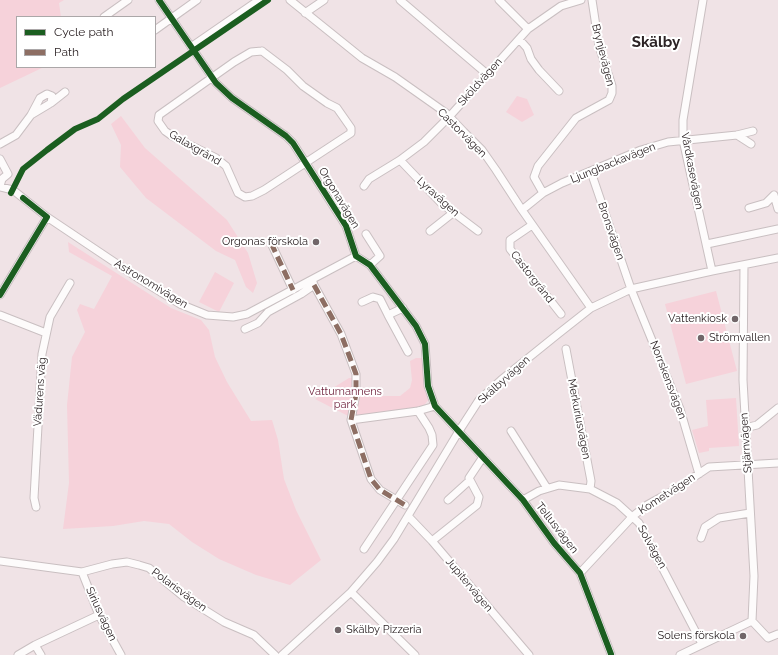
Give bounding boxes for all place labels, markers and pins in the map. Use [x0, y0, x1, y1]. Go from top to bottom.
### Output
place label: Orgonas förskola [222, 235, 308, 249]
marker: Orgonas förskola [311, 237, 321, 247]
place label: Vattenkiosk [668, 312, 727, 326]
marker: Vattenkiosk [730, 314, 740, 324]
place label: Strömvallen [709, 331, 770, 345]
marker: Strömvallen [696, 333, 706, 343]
place label: Skälby Pizzeria [346, 623, 421, 637]
marker: Skälby Pizzeria [333, 625, 343, 635]
place label: Solens förskola [658, 629, 735, 643]
marker: Solens förskola [738, 631, 748, 641]

